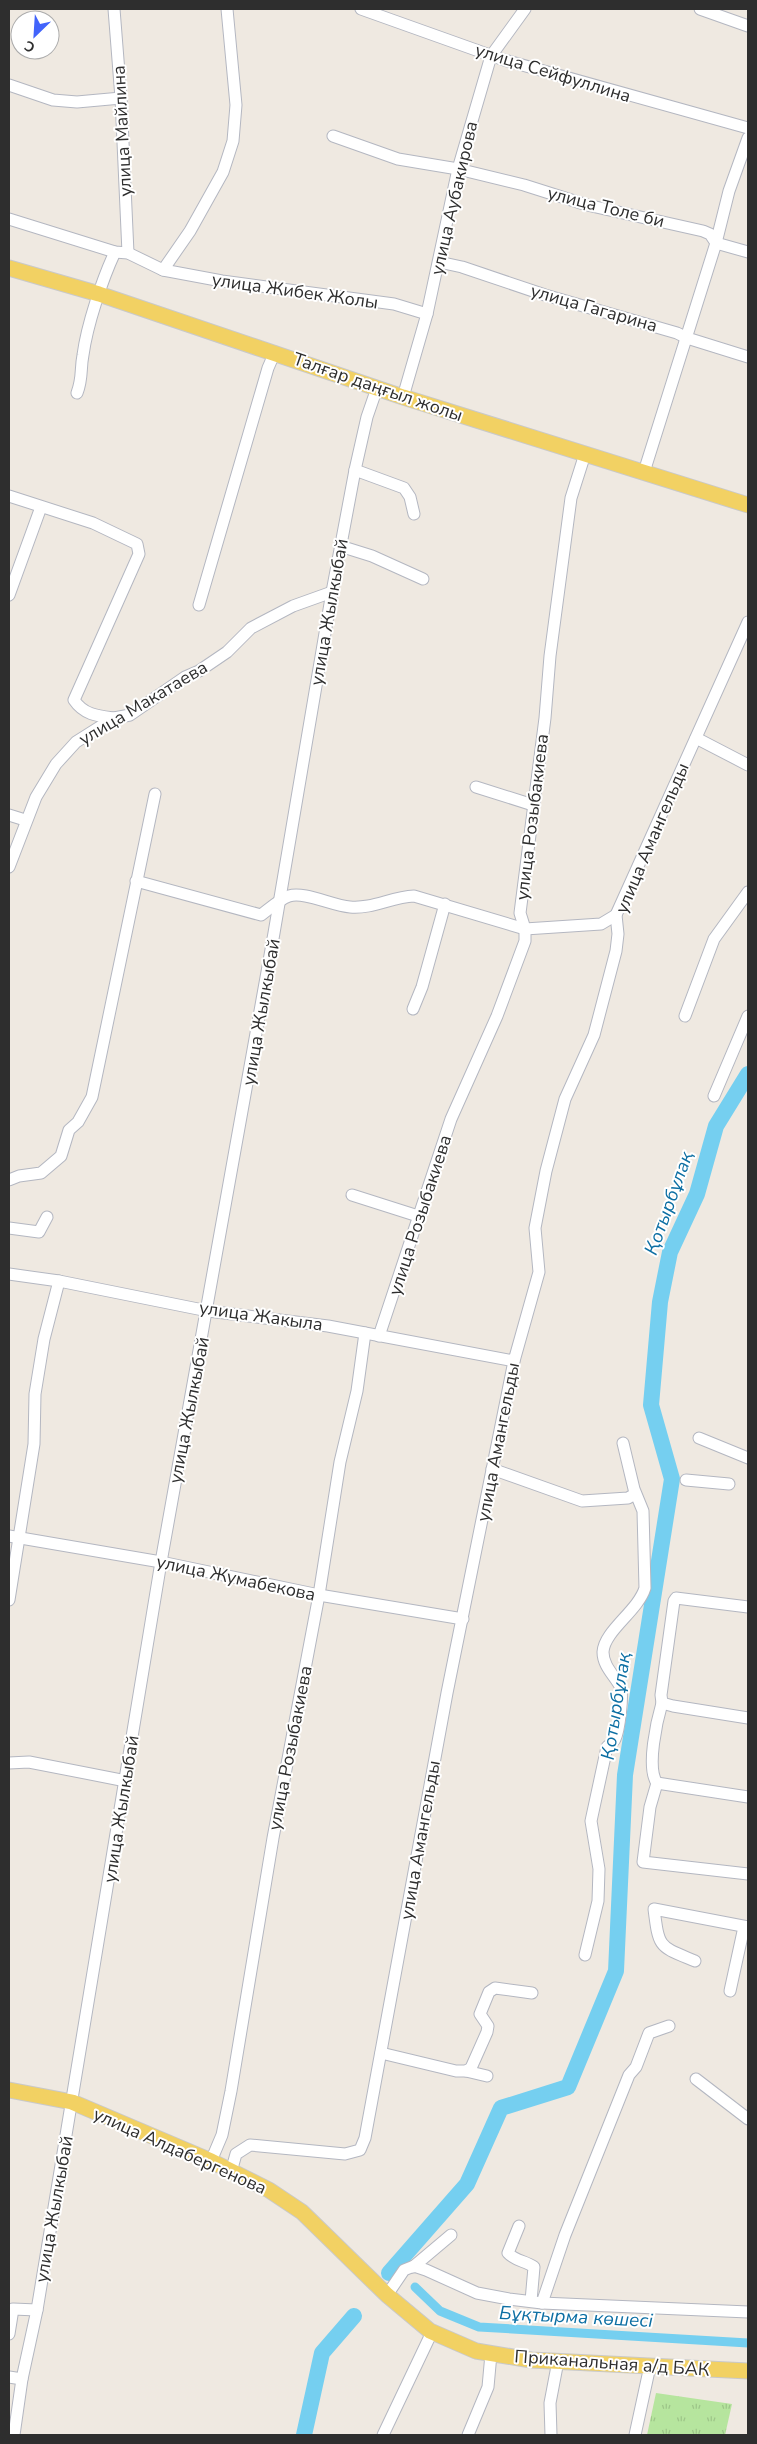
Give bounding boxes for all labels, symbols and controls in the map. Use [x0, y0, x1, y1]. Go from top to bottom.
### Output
north arrow [10, 10, 60, 60]
text: С [21, 36, 38, 57]
street label: улица Сейфуллина [472, 38, 634, 108]
street label: улица Майлина [107, 65, 137, 197]
street label: улица Аубакирова [425, 119, 483, 277]
street label: улица Толе би [545, 181, 667, 233]
street label: улица Жибек Жолы [210, 267, 380, 315]
street label: улица Гагарина [528, 278, 660, 338]
street label: Талғар даңғыл жолы [290, 347, 466, 427]
street label: улица Жылкыбай [304, 537, 354, 687]
street label: улица Макатаева [74, 655, 212, 751]
street label: улица Розыбакиева [510, 732, 554, 902]
street label: улица Амангельды [609, 759, 695, 917]
street label: улица Жылкыбай [236, 937, 286, 1087]
street label: улица Розыбакиева [383, 1132, 457, 1298]
water label: Қотырбұлақ [638, 1147, 700, 1259]
street label: улица Жакыла [198, 1295, 324, 1337]
street label: улица Жылкыбай [163, 1335, 215, 1485]
street label: улица Амангельды [471, 1360, 525, 1524]
street label: улица Жумабекова [154, 1549, 318, 1607]
water label: Қотырбұлақ [595, 1650, 637, 1762]
street label: улица Розыбакиева [262, 1664, 318, 1832]
street label: улица Жылкыбай [98, 1734, 144, 1884]
street label: улица Амангельды [394, 1758, 446, 1922]
street label: улица Алдабергенова [90, 2102, 270, 2200]
street label: улица Жылкыбай [29, 2134, 79, 2284]
water label: Бұқтырма көшесі [498, 2300, 654, 2334]
street label: Приканальная а/д БАК [514, 2344, 711, 2382]

